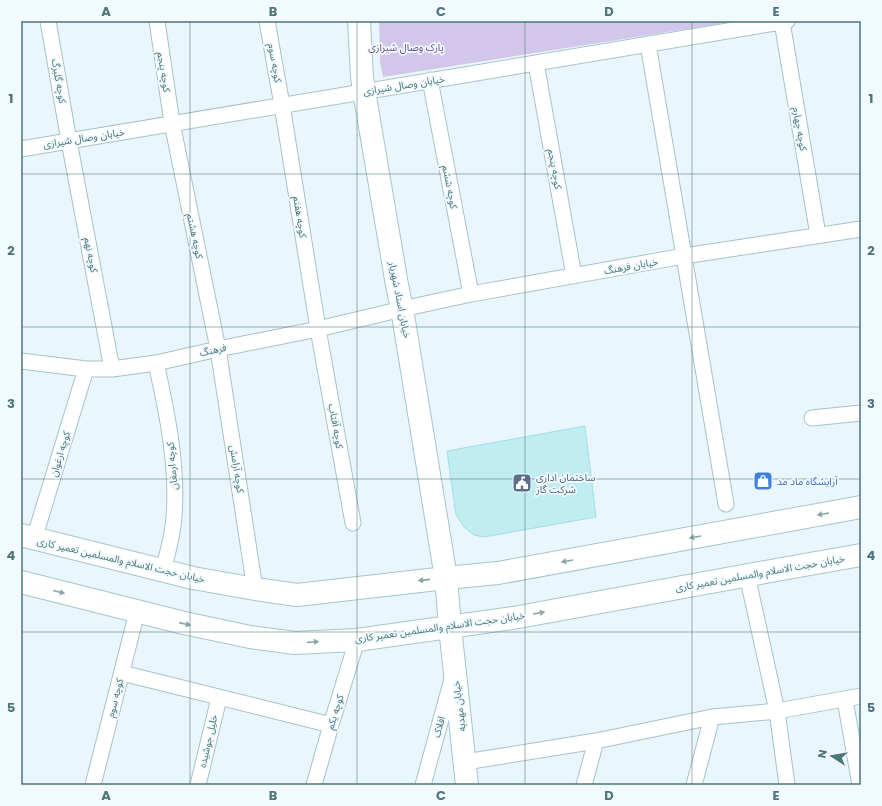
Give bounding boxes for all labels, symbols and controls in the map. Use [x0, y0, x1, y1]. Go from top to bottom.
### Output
text: A [101, 2, 111, 21]
text: B [269, 2, 278, 21]
text: C [436, 2, 446, 21]
text: D [604, 2, 614, 21]
text: E [772, 2, 780, 21]
park label: پارک وصال شیرازی [368, 40, 444, 55]
street label: کوچه سوم [263, 42, 286, 85]
street label: کوچه پنجم [153, 51, 175, 94]
street label: کوچه گلبرگ [48, 57, 70, 105]
street label: خیابان وصال شیرازی [362, 71, 446, 99]
text: 1 [9, 89, 13, 108]
text: 1 [869, 89, 873, 108]
street label: کوچه چهارم [788, 106, 811, 153]
street label: خیابان وصال شیرازی [42, 124, 126, 152]
street label: کوچه پنجم [544, 148, 566, 191]
street label: کوچه ششم [438, 164, 462, 211]
street label: کوچه هفتم [289, 195, 311, 240]
street label: کوچه هشتم [183, 212, 207, 261]
street label: کوچه نهم [80, 236, 102, 275]
text: 2 [7, 241, 15, 260]
text: 2 [867, 241, 875, 260]
street label: خیابان فرهنگ [603, 254, 659, 278]
street label: خیابان استاد شهریار [385, 259, 415, 340]
street label: فرهنگ [198, 340, 228, 360]
text: 3 [7, 394, 15, 413]
text: 3 [867, 394, 875, 413]
street label: کوچه آفتاب [325, 402, 348, 451]
street label: کوچه ارغوان [46, 428, 74, 479]
street label: کوچه ارمغان [162, 441, 182, 491]
street label: کوچه آرامش [226, 444, 248, 495]
place label: ساختمان اداری شرکت گاز [535, 470, 596, 497]
shop icon: آرایشگاه ماد مد [752, 470, 774, 492]
public building icon: ساختمان اداری شرکت گاز [511, 472, 533, 494]
place label: آرایشگاه ماد مد [777, 474, 839, 489]
one-way arrow [816, 511, 829, 517]
street label: خیابان حجت الاسلام والمسلمین تعمیر کاری [35, 533, 207, 588]
one-way arrow [689, 534, 701, 540]
text: 4 [7, 546, 16, 565]
text: 4 [867, 546, 876, 565]
street label: خیابان حجت الاسلام والمسلمین تعمیر کاری [674, 551, 846, 596]
one-way arrow [561, 558, 573, 564]
one-way arrow [418, 577, 430, 584]
one-way arrow [53, 589, 65, 595]
street label: خیابان حجت الاسلام والمسلمین تعمیر کاری [354, 608, 526, 647]
one-way arrow [533, 610, 545, 616]
one-way arrow [179, 621, 191, 627]
one-way arrow [307, 639, 319, 646]
street label: کوچه سوم [103, 676, 128, 719]
street label: خیابان مهدیه [448, 680, 470, 732]
street label: کوچه یکم [323, 692, 348, 731]
text: 5 [7, 698, 15, 717]
text: 5 [867, 698, 875, 717]
street label: خلیل جوشیده [195, 713, 221, 769]
street label: افلاک [429, 715, 449, 739]
north arrow [812, 736, 852, 776]
text: N [814, 748, 831, 760]
text: A [101, 786, 111, 805]
text: B [269, 786, 278, 805]
text: C [436, 786, 446, 805]
text: D [604, 786, 614, 805]
text: E [772, 786, 780, 805]

